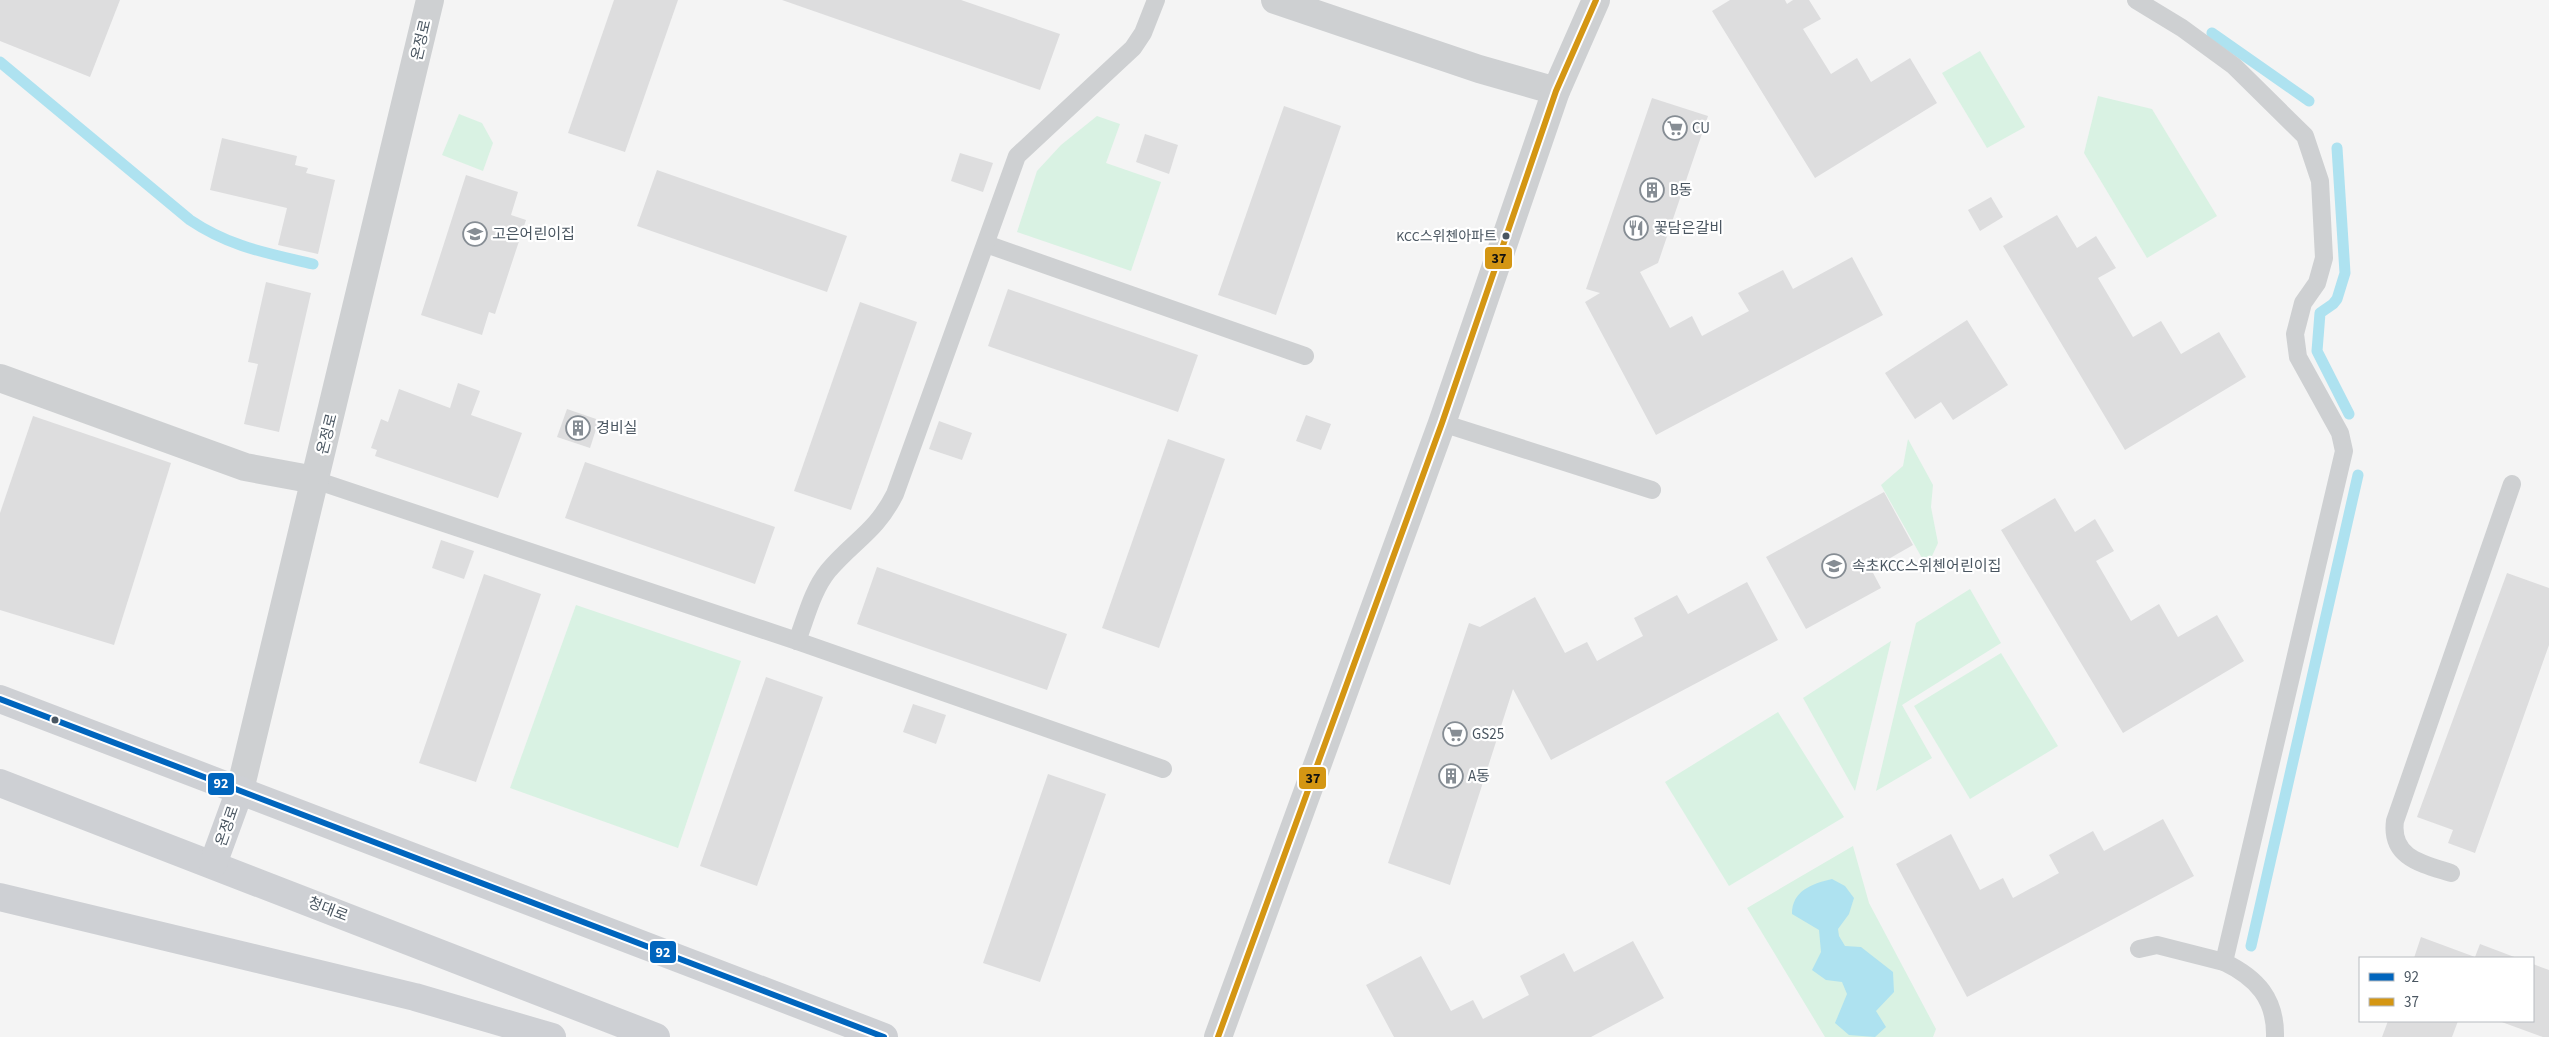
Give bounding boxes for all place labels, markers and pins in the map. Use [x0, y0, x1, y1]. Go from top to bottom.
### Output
supermarket icon: CU [1662, 115, 1688, 141]
place label: CU [1692, 118, 1710, 139]
building icon: B동 [1639, 177, 1665, 203]
place label: B동 [1670, 180, 1693, 201]
restaurant icon: 꽃담은갈비 [1623, 215, 1649, 241]
place label: 꽃담은갈비 [1654, 218, 1723, 239]
school or university icon: 고은어린이집 [462, 221, 488, 247]
place label: 고은어린이집 [492, 224, 575, 245]
place label: KCC스위첸아파트 [1396, 227, 1497, 247]
marker: KCC스위첸아파트 [1501, 231, 1511, 241]
building icon: 경비실 [565, 415, 591, 441]
place label: 경비실 [596, 418, 637, 439]
school or university icon: 속초KCC스위첸어린이집 [1821, 553, 1847, 579]
place label: 속초KCC스위첸어린이집 [1852, 556, 2001, 577]
unlabelled marker [50, 715, 60, 725]
supermarket icon: GS25 [1442, 721, 1468, 747]
place label: GS25 [1472, 724, 1504, 745]
building icon: A동 [1438, 763, 1464, 789]
place label: A동 [1468, 766, 1490, 787]

